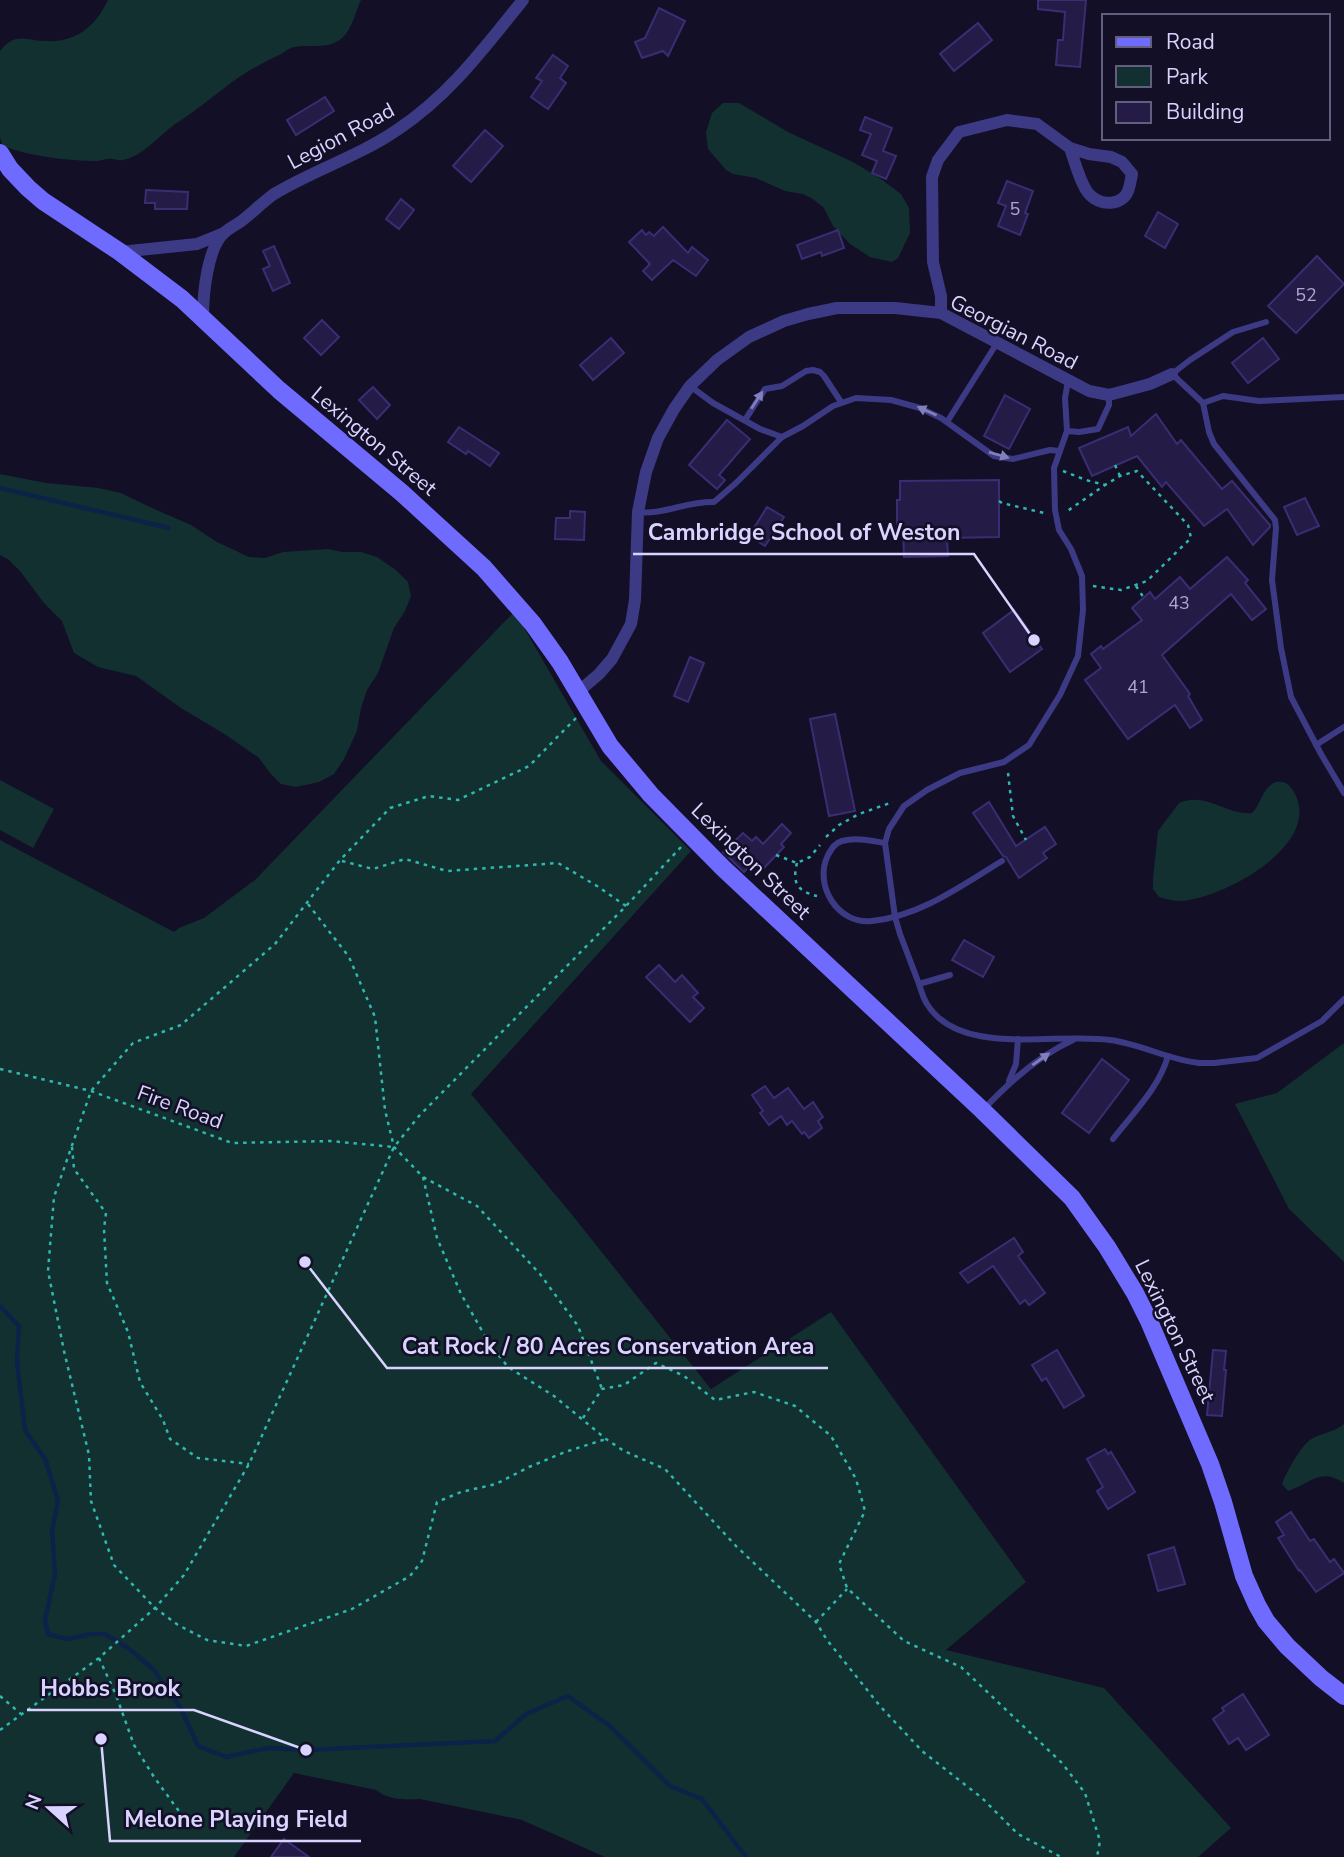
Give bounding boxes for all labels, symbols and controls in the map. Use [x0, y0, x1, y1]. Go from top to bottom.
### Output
legend [1102, 14, 1330, 140]
text: Road [1166, 28, 1215, 56]
text: Park [1166, 63, 1208, 91]
street label: Legion Road [283, 96, 399, 176]
text: Building [1166, 98, 1244, 126]
house number: 5 [1010, 197, 1020, 221]
house number: 52 [1295, 283, 1317, 307]
street label: Georgian Road [945, 288, 1083, 376]
street label: Lexington Street [305, 380, 443, 502]
one-way arrow [751, 390, 764, 410]
one-way arrow [916, 405, 937, 416]
one-way arrow [989, 450, 1011, 461]
callout: Cambridge School of Weston [633, 510, 974, 554]
text: Cambridge School of Weston [648, 517, 960, 548]
house number: 43 [1168, 591, 1190, 615]
house number: 41 [1127, 675, 1149, 699]
street label: Lexington Street [685, 797, 817, 926]
one-way arrow [1032, 1052, 1050, 1066]
street label: Fire Road [133, 1079, 227, 1135]
street label: Lexington Street [1128, 1255, 1222, 1408]
callout: Cat Rock / 80 Acres Conservation Area [387, 1324, 828, 1368]
text: Cat Rock / 80 Acres Conservation Area [402, 1331, 814, 1362]
callout: Hobbs Brook [27, 1666, 194, 1710]
text: Hobbs Brook [40, 1673, 180, 1704]
north arrow [14, 1773, 84, 1843]
text: N [19, 1791, 49, 1814]
callout: Melone Playing Field [110, 1797, 361, 1841]
text: Melone Playing Field [124, 1804, 348, 1835]

